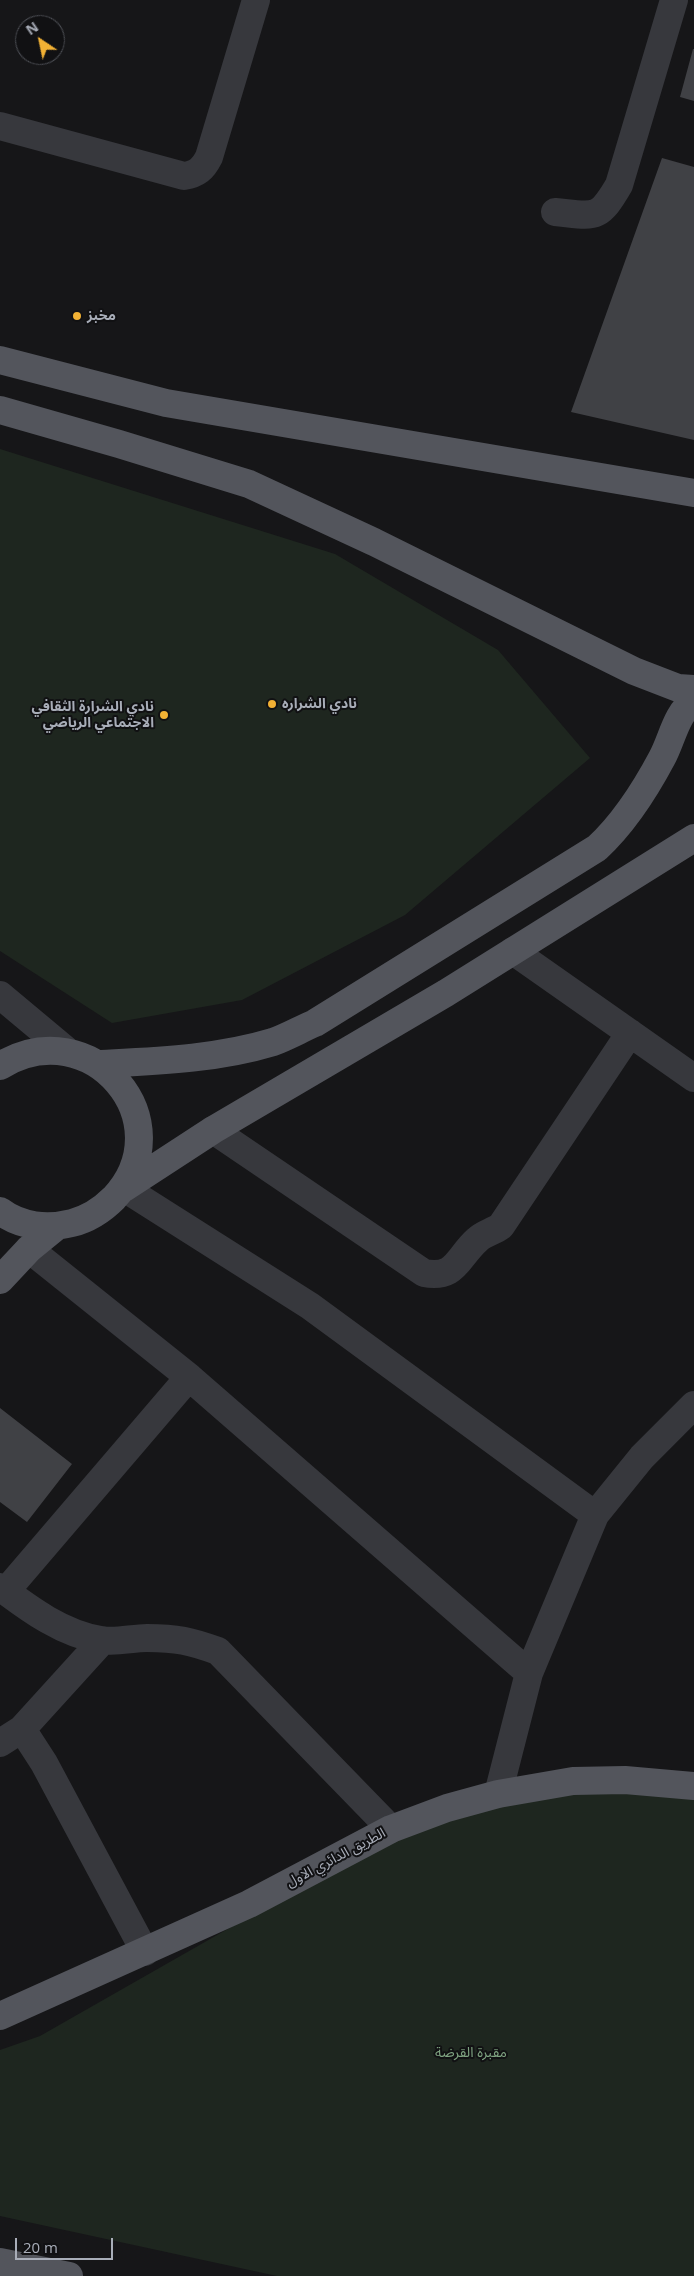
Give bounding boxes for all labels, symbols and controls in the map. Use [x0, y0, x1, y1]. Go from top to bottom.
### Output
north arrow [15, 15, 65, 65]
text: N [22, 17, 42, 39]
place label: مخبز [87, 308, 116, 324]
marker: مخبز [71, 310, 83, 322]
place label: نادي الشراره [282, 696, 357, 712]
marker: نادي الشراره [266, 698, 278, 710]
place label: نادي الشرارة الثقافي الاجتماعي الرياضي [31, 699, 154, 732]
marker: نادي الشرارة الثقافي الاجتماعي الرياضي [158, 709, 170, 721]
street label: الطريق الدائري الاول [284, 1825, 388, 1891]
park label: مقبرة القرضة [435, 2045, 507, 2061]
scale bar [18, 2228, 115, 2260]
text: 20 m [23, 2237, 58, 2257]

